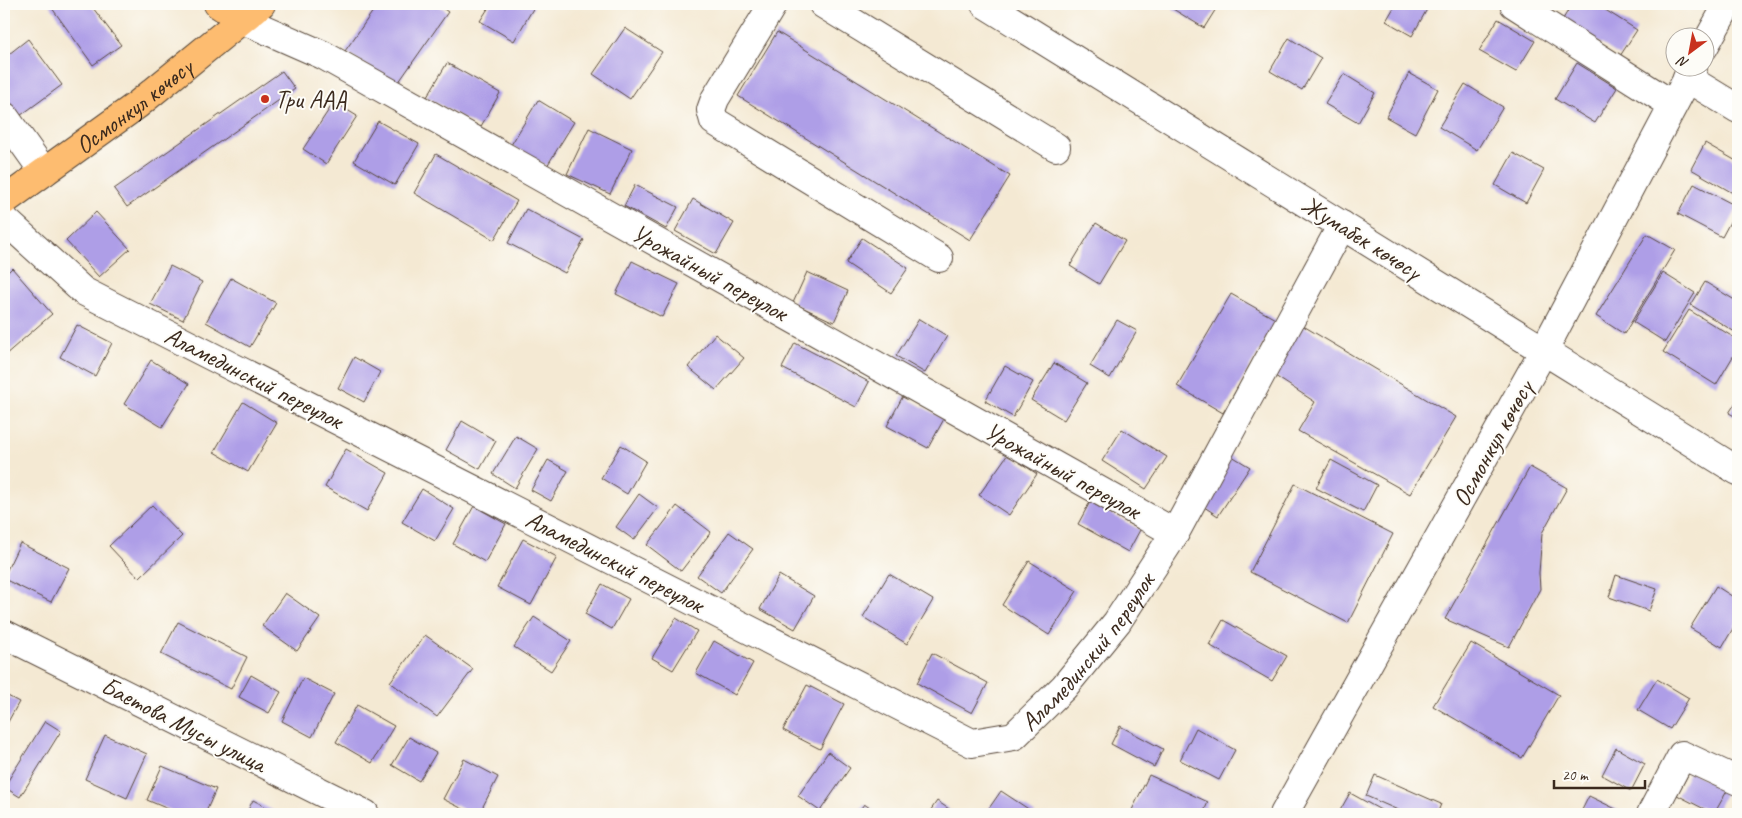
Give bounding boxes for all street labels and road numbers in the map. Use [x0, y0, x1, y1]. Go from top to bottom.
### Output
street label: Осмонкул көчөсү [69, 50, 201, 161]
street label: Жумабек көчөсү [1296, 188, 1429, 288]
street label: Урожайный переулок [626, 217, 795, 330]
street label: Аламединский переулок [159, 319, 350, 438]
street label: Осмонкул көчөсү [1445, 373, 1541, 512]
street label: Урожайный переулок [979, 415, 1148, 528]
street label: Аламединский переулок [520, 503, 711, 622]
street label: Аламединский переулок [1014, 564, 1163, 738]
street label: Баетова Мусы улица [96, 670, 274, 781]

